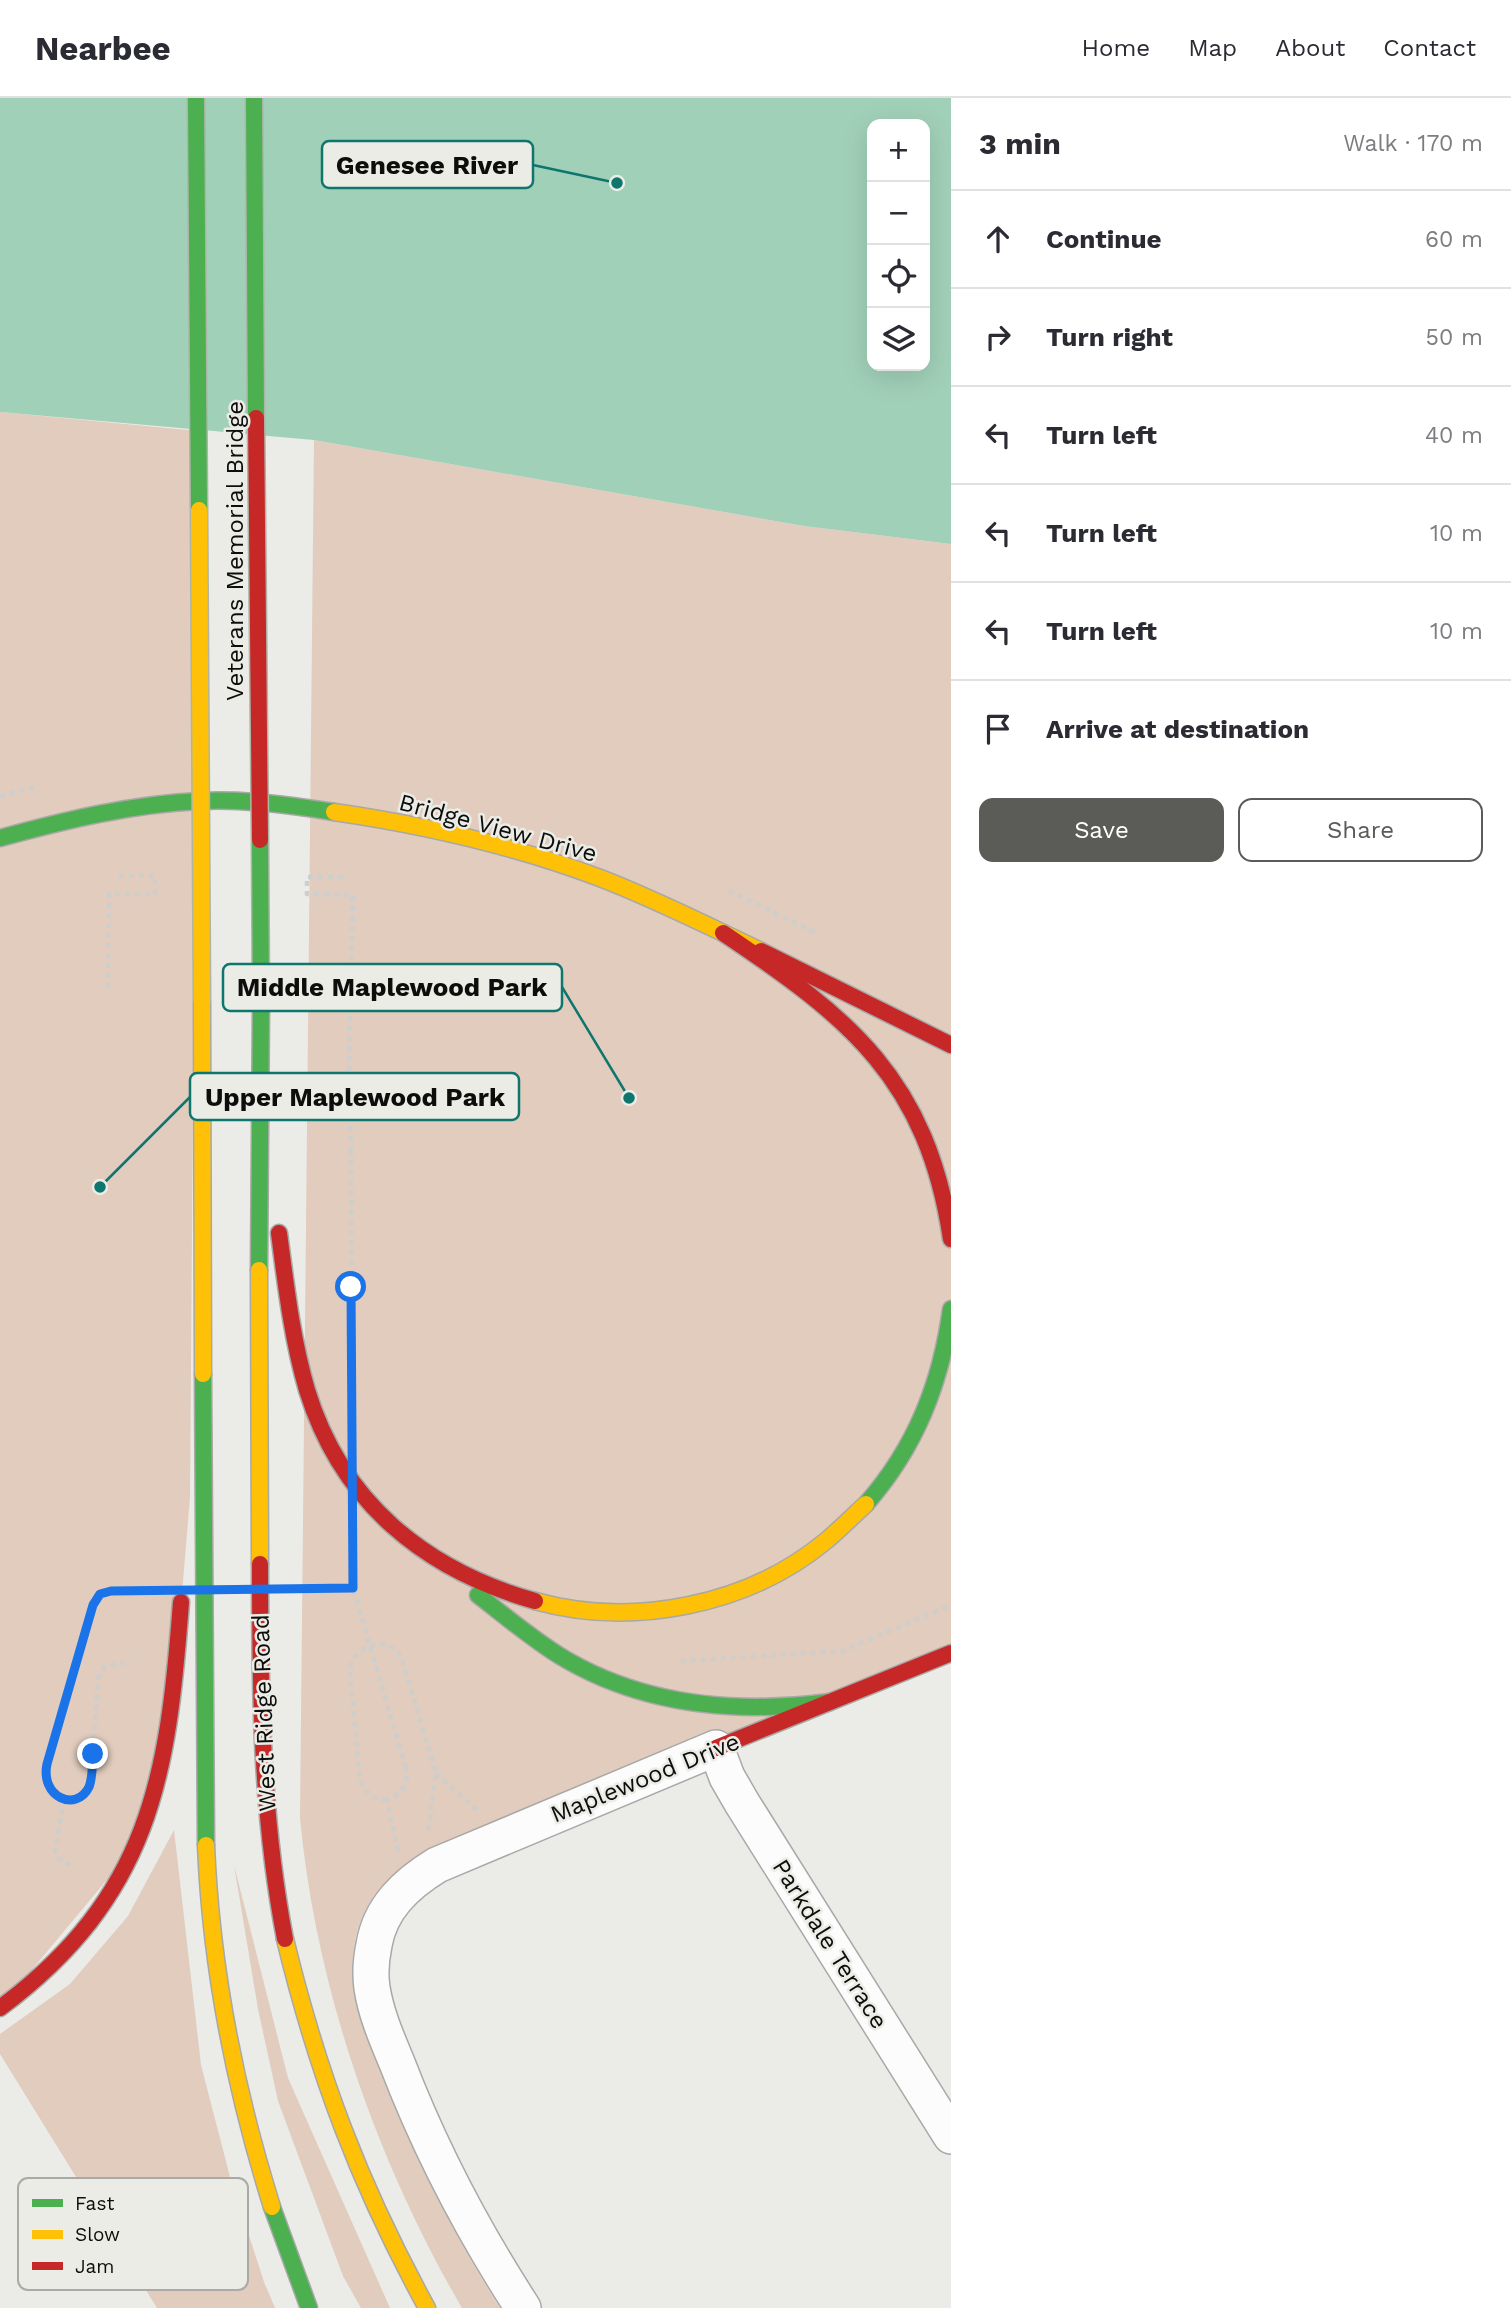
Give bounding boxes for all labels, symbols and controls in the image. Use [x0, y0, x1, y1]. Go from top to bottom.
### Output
text: Nearbee [35, 29, 171, 68]
text: Home [1082, 34, 1150, 62]
text: Map [1188, 34, 1237, 62]
text: About [1275, 34, 1345, 62]
text: Contact [1383, 34, 1476, 62]
map controls [867, 119, 930, 371]
button: + [867, 119, 930, 182]
text: 3 min [979, 126, 1061, 161]
text: Walk · 170 m [1343, 130, 1483, 157]
callout: Genesee River [322, 141, 533, 188]
text: Genesee River [336, 150, 519, 180]
button: − [867, 182, 930, 245]
icon: ahead [979, 220, 1017, 258]
text: Continue [1046, 224, 1162, 254]
text: 60 m [1425, 226, 1483, 253]
button: locate [867, 245, 930, 308]
button: layers [867, 308, 930, 371]
icon: right [979, 318, 1017, 356]
text: Turn right [1046, 322, 1173, 352]
text: 50 m [1426, 324, 1483, 351]
street label: Veterans Memorial Bridge [221, 401, 249, 701]
icon: left [979, 416, 1017, 454]
text: Turn left [1046, 420, 1157, 450]
text: 40 m [1425, 422, 1483, 449]
icon: left [979, 514, 1017, 552]
text: Turn left [1046, 518, 1157, 548]
text: 10 m [1430, 520, 1483, 547]
icon: left [979, 612, 1017, 650]
text: Turn left [1046, 616, 1157, 646]
text: 10 m [1430, 618, 1483, 645]
icon: arrive [979, 710, 1017, 748]
text: Arrive at destination [1046, 714, 1309, 744]
street label: Bridge View Drive [396, 788, 600, 868]
button: Save [979, 798, 1224, 862]
button: Share [1238, 798, 1483, 862]
callout: Middle Maplewood Park [223, 964, 562, 1011]
text: Middle Maplewood Park [237, 972, 548, 1002]
callout: Upper Maplewood Park [190, 1073, 519, 1120]
text: Upper Maplewood Park [205, 1082, 506, 1112]
route start [335, 1271, 366, 1302]
street label: West Ridge Road [247, 1614, 281, 1812]
street label: Maplewood Drive [546, 1727, 744, 1829]
route end [77, 1738, 108, 1769]
street label: Parkdale Terrace [767, 1854, 893, 2034]
legend [18, 2178, 248, 2290]
text: Fast [75, 2192, 114, 2215]
text: Slow [75, 2223, 120, 2246]
text: Jam [75, 2255, 114, 2278]

